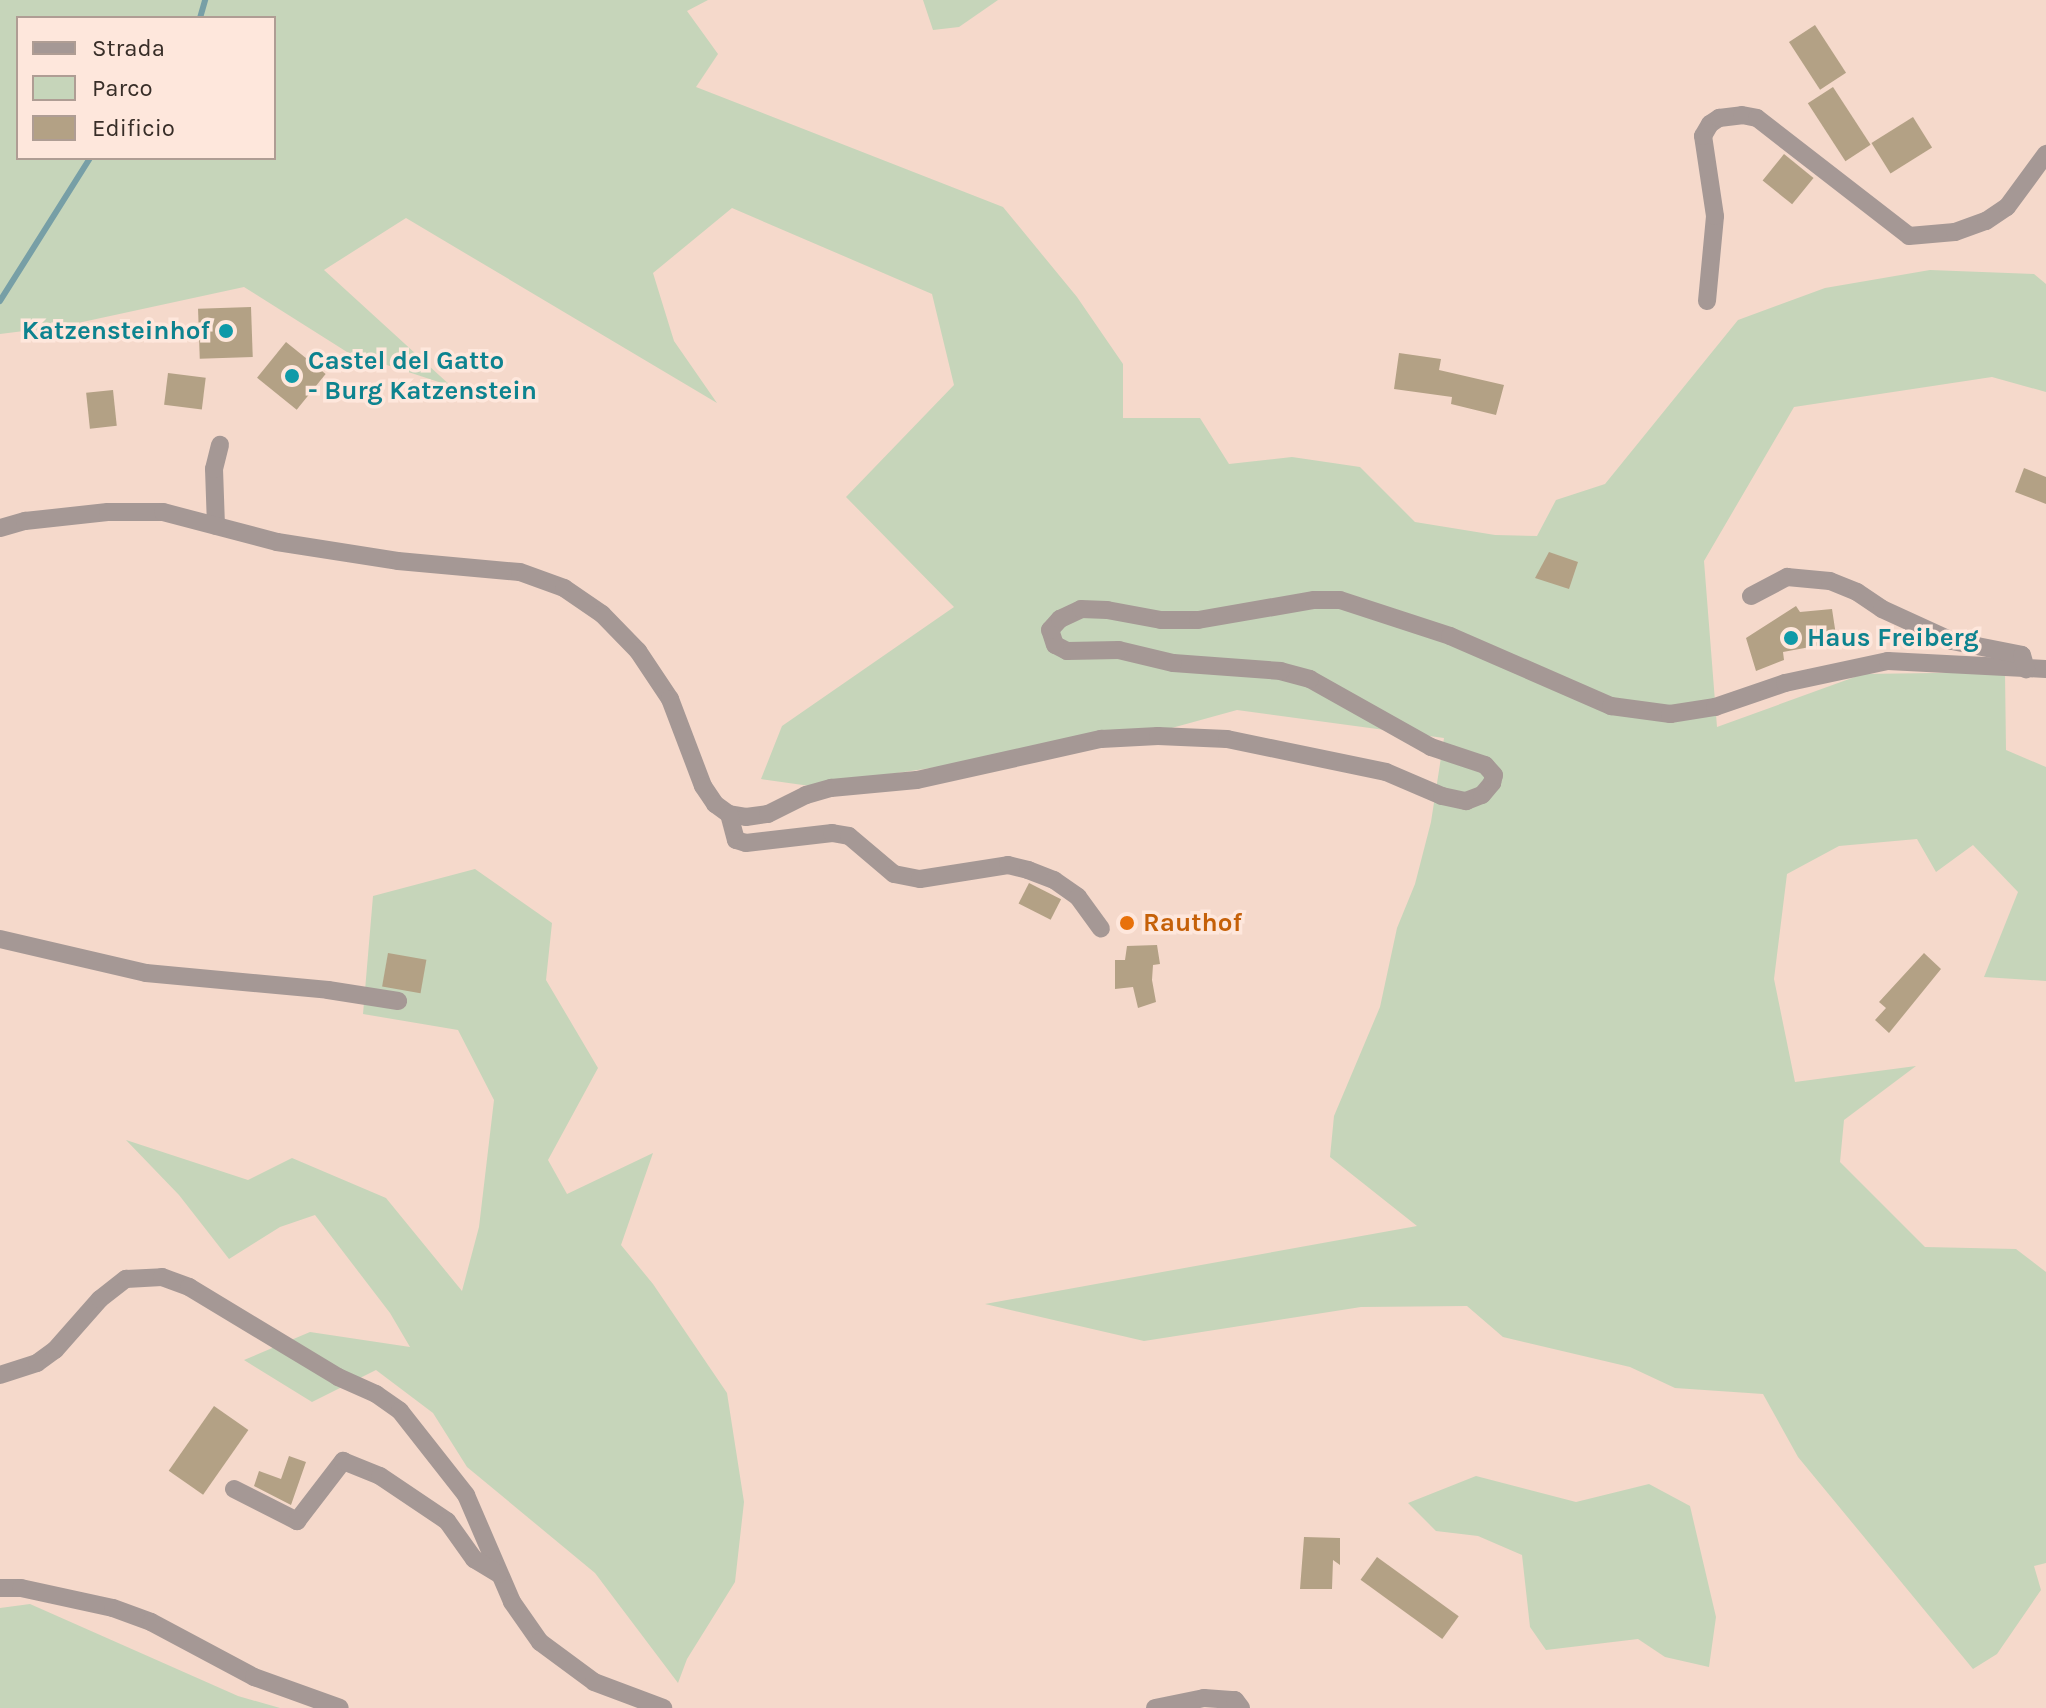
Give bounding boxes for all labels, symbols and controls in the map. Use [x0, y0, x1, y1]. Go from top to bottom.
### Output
legend [16, 16, 276, 160]
text: Strada [92, 34, 165, 62]
text: Parco [92, 74, 153, 102]
text: Edificio [92, 114, 175, 142]
place label: Katzensteinhof [22, 315, 210, 347]
marker: Katzensteinhof [217, 322, 235, 340]
place label: Castel del Gatto - Burg Katzenstein [308, 345, 537, 406]
marker: Castel del Gatto - Burg Katzenstein [283, 367, 301, 385]
place label: Haus Freiberg [1807, 622, 1979, 654]
marker: Haus Freiberg [1782, 629, 1800, 647]
place label: Rauthof [1143, 907, 1242, 939]
marker: Rauthof [1118, 914, 1136, 932]

